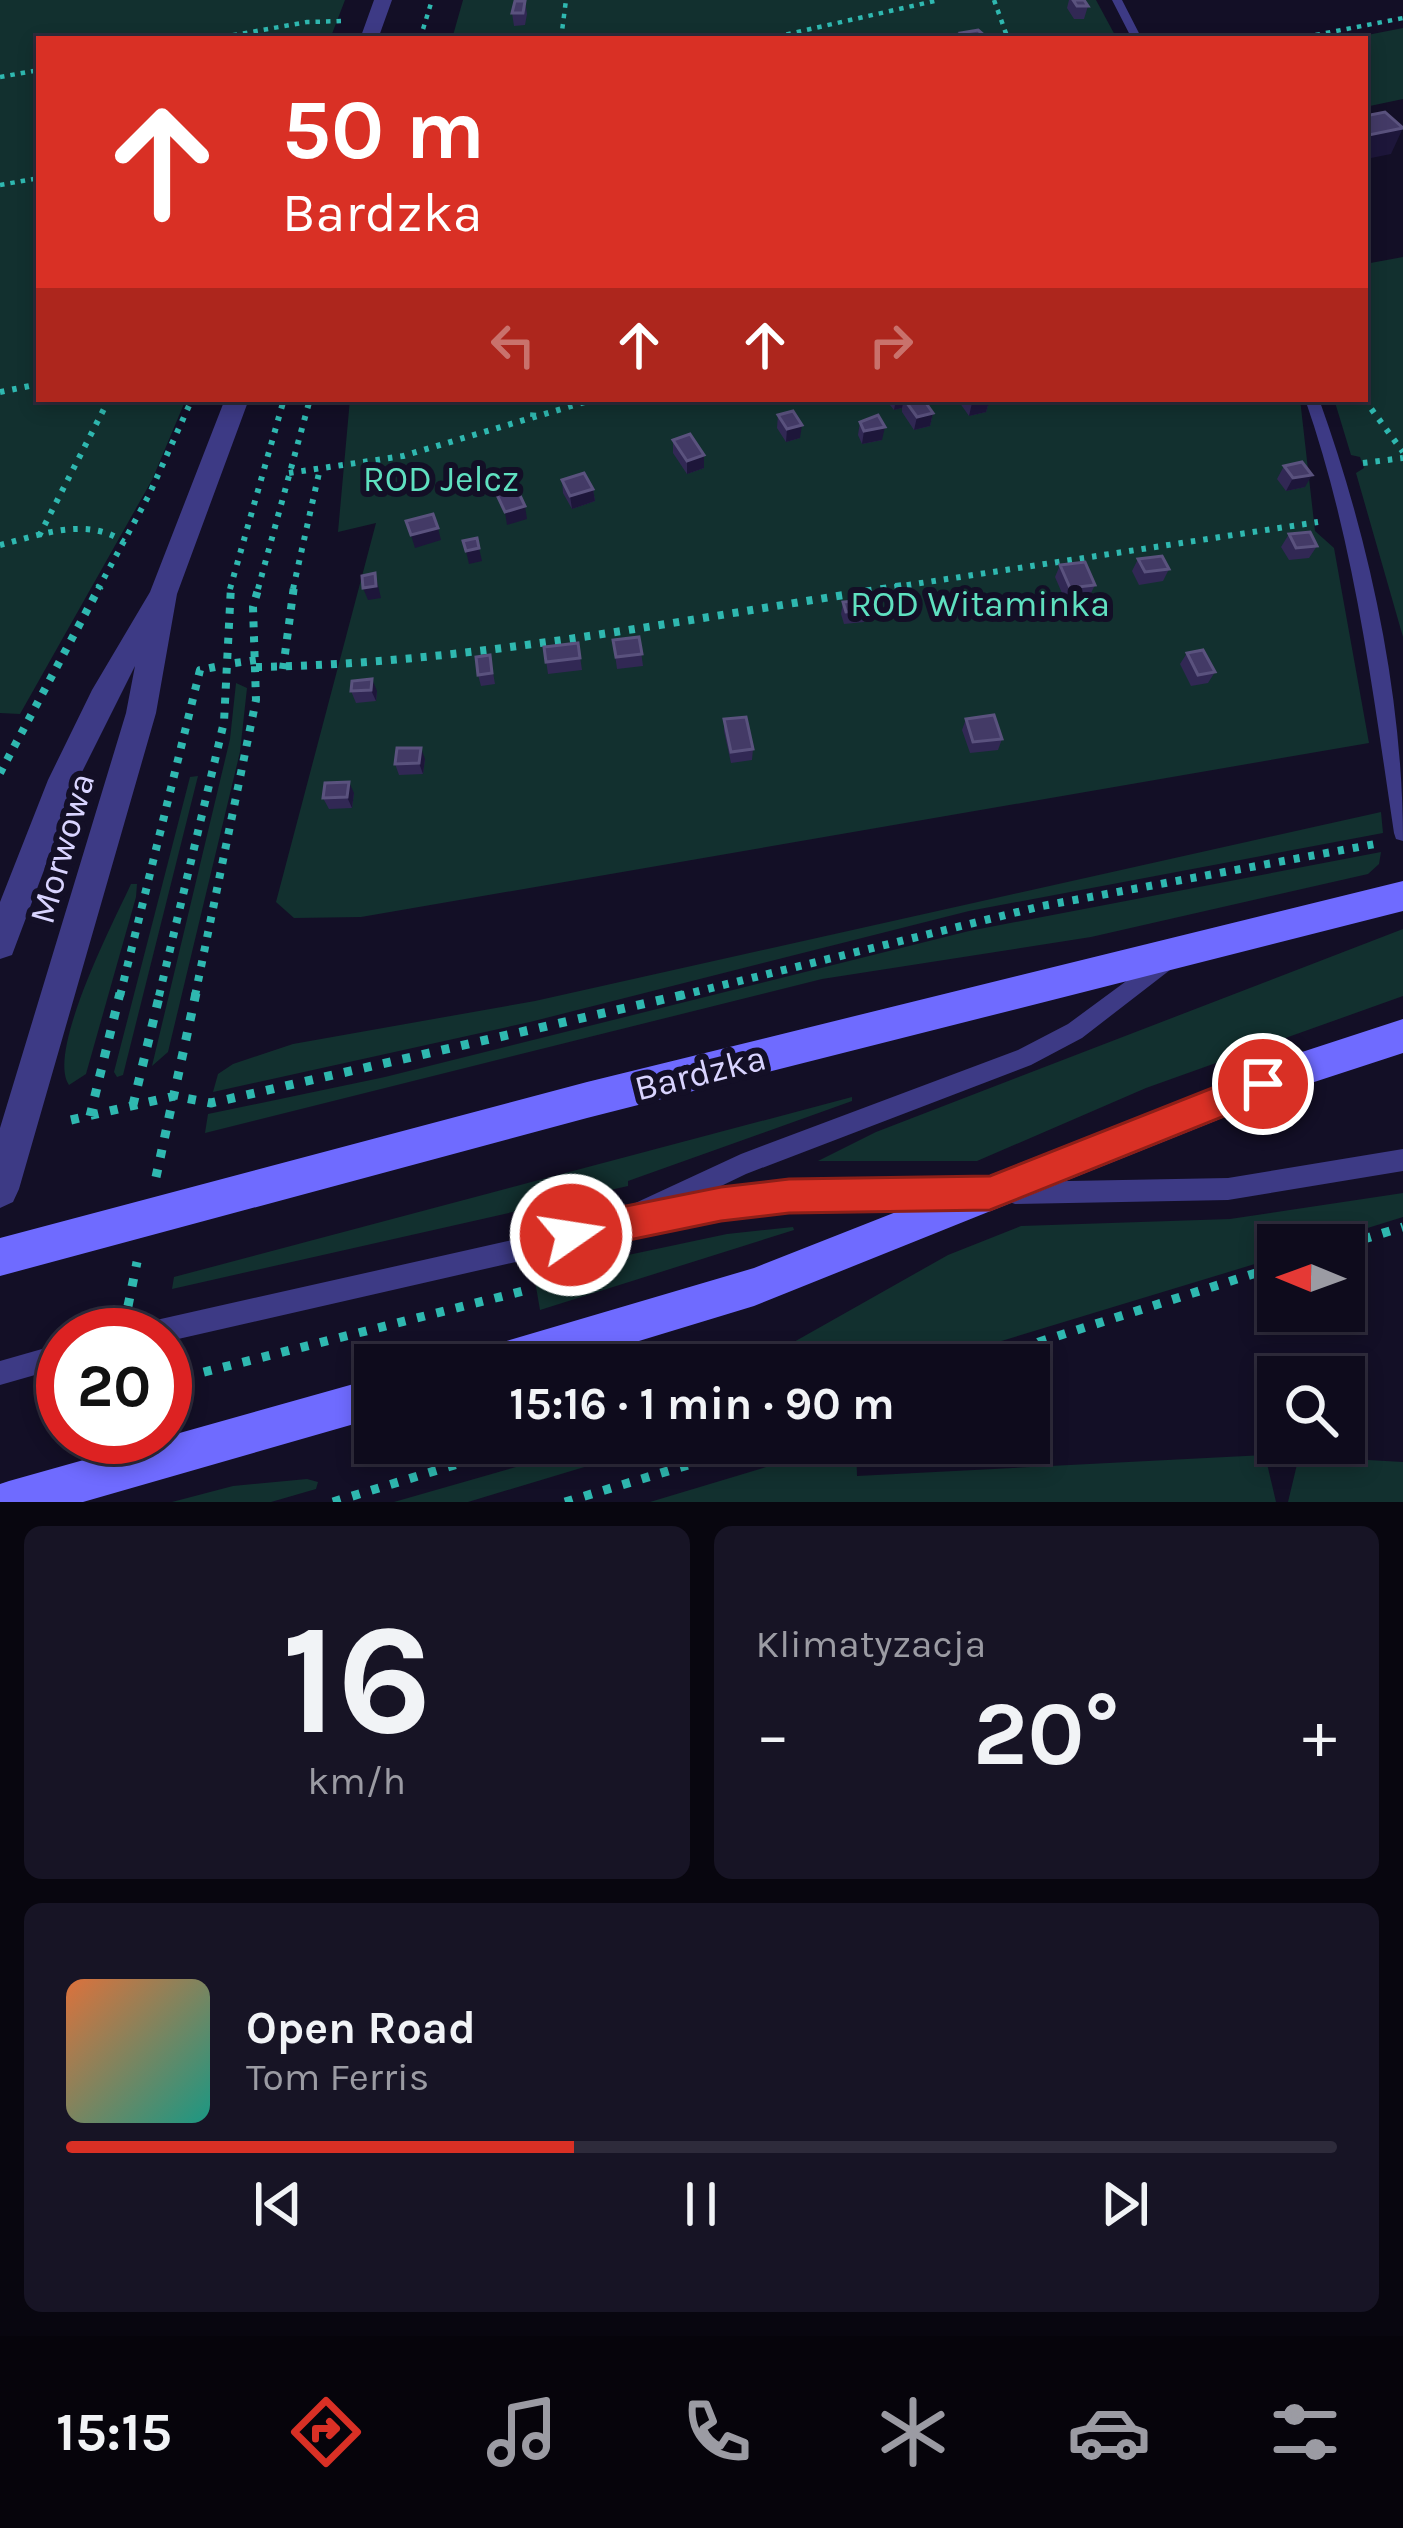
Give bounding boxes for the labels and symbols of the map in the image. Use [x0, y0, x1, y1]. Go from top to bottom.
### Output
park label: ROD Jelcz [363, 458, 519, 500]
park label: ROD Witaminka [850, 583, 1110, 625]
street label: Morwowa [20, 768, 103, 928]
pin [1212, 1033, 1314, 1135]
street label: Bardzka [630, 1036, 770, 1110]
position arrow [508, 1172, 634, 1298]
north arrow [1257, 1224, 1365, 1332]
speed limit sign: 20 [36, 1308, 192, 1464]

